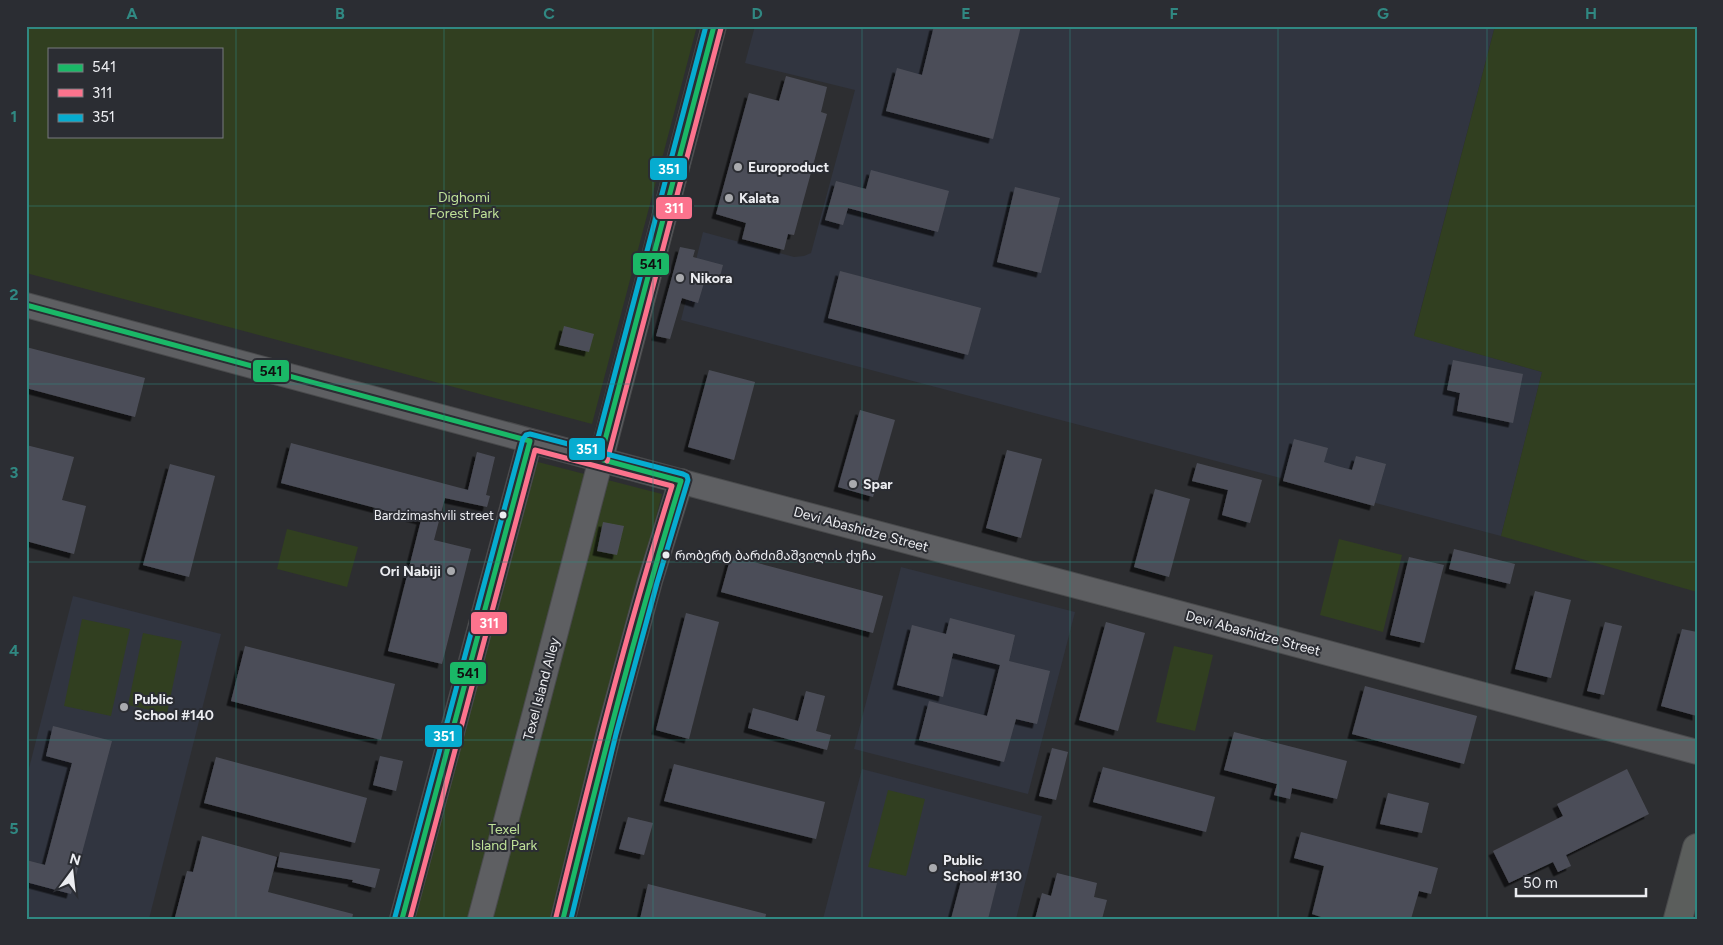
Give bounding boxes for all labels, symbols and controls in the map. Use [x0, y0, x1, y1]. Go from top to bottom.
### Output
text: A [126, 4, 138, 23]
text: B [335, 4, 345, 23]
text: C [543, 4, 555, 23]
text: D [751, 4, 763, 23]
text: E [961, 4, 971, 23]
text: F [1170, 4, 1179, 23]
text: G [1377, 4, 1389, 23]
text: H [1585, 4, 1597, 23]
legend [48, 48, 222, 138]
text: 541 [92, 58, 116, 76]
text: 311 [92, 84, 113, 102]
text: 1 [11, 107, 17, 126]
text: 351 [92, 108, 115, 126]
line badge: 351 [649, 157, 688, 181]
place label: Europroduct [748, 159, 829, 176]
text: 351 [658, 161, 680, 178]
marker: Europroduct [732, 161, 744, 173]
park label: Dighomi Forest Park [429, 189, 499, 222]
place label: Kalata [739, 190, 779, 207]
marker: Kalata [723, 192, 735, 204]
line badge: 311 [655, 196, 693, 220]
text: 311 [664, 200, 684, 217]
line badge: 541 [632, 252, 670, 276]
text: 541 [640, 256, 662, 273]
place label: Nikora [690, 270, 733, 287]
marker: Nikora [674, 272, 686, 284]
text: 2 [9, 285, 19, 304]
line badge: 541 [252, 359, 290, 383]
text: 541 [260, 363, 282, 380]
line badge: 351 [568, 437, 606, 461]
text: 351 [576, 441, 598, 458]
text: 3 [10, 463, 19, 482]
place label: Spar [863, 476, 893, 493]
marker: Spar [847, 478, 859, 490]
street label: Devi Abashidze Street [792, 503, 930, 556]
place label: Bardzimashvili street [374, 508, 494, 523]
marker: Bardzimashvili street [498, 510, 508, 520]
place label: რობერტ ბარძიმაშვილის ქუჩა [675, 548, 876, 564]
marker: რობერტ ბარძიმაშვილის ქუჩა [661, 550, 671, 560]
place label: Ori Nabiji [380, 563, 441, 580]
marker: Ori Nabiji [445, 565, 457, 577]
street label: Devi Abashidze Street [1184, 607, 1322, 660]
line badge: 311 [470, 611, 508, 635]
text: 311 [479, 615, 499, 632]
street label: Texel Island Alley [520, 635, 564, 742]
text: 4 [9, 641, 19, 660]
line badge: 541 [449, 661, 487, 685]
text: 541 [457, 665, 479, 682]
place label: Public School #140 [134, 691, 214, 724]
marker: Public School #140 [118, 701, 130, 713]
line badge: 351 [424, 724, 463, 748]
text: 351 [433, 728, 455, 745]
text: 5 [9, 819, 19, 838]
park label: Texel Island Park [471, 821, 538, 854]
north arrow [48, 848, 98, 898]
text: N [68, 850, 83, 870]
place label: Public School #130 [943, 852, 1022, 885]
marker: Public School #130 [927, 862, 939, 874]
scale bar [1516, 865, 1646, 897]
text: 50 m [1523, 874, 1558, 892]

